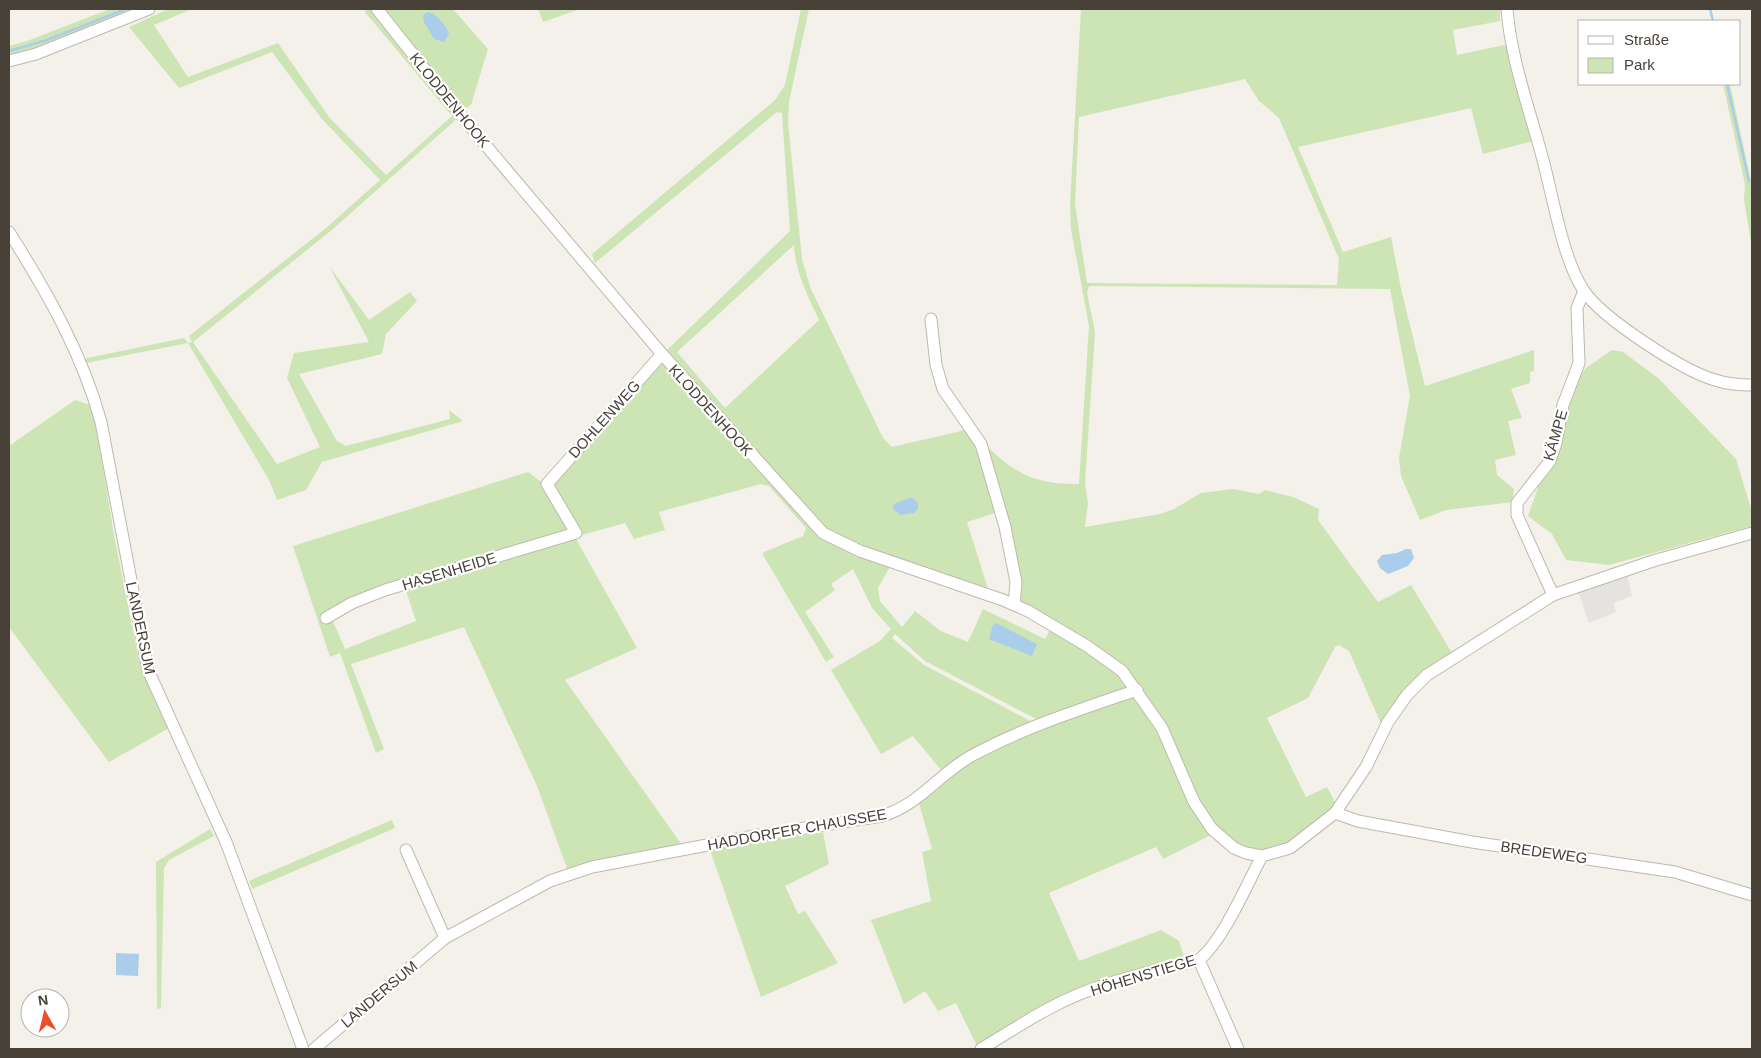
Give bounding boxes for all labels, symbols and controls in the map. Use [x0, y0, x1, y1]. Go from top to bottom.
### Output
legend [1578, 20, 1741, 85]
text: Straße [1624, 31, 1669, 48]
street label: KLODDENHOOK [407, 49, 493, 151]
text: Park [1624, 56, 1655, 73]
street label: KLODDENHOOK [666, 361, 756, 459]
street label: DOHLENWEG [565, 377, 643, 461]
street label: KÄMPE [1540, 407, 1570, 463]
street label: HASENHEIDE [400, 549, 498, 593]
street label: LANDERSUM [123, 580, 159, 676]
street label: HADDORFER CHAUSSEE [706, 805, 888, 853]
street label: BREDEWEG [1499, 837, 1589, 867]
street label: HÖHENSTIEGE [1088, 951, 1198, 999]
street label: LANDERSUM [337, 957, 421, 1031]
north arrow [20, 988, 70, 1038]
text: N [37, 991, 49, 1009]

